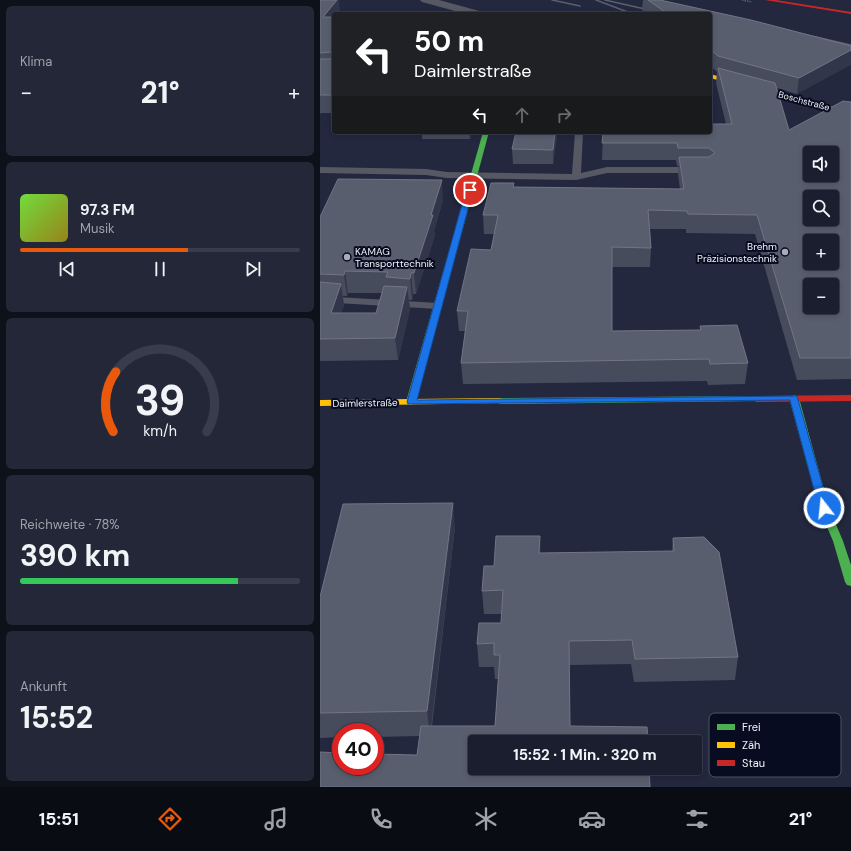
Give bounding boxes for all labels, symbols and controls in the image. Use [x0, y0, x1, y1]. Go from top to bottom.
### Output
text: 50 m [414, 23, 484, 60]
icon: left [348, 28, 400, 80]
text: Klima [20, 53, 52, 70]
text: Daimlerstraße [414, 59, 531, 83]
text: 21° [140, 73, 180, 112]
text: − [20, 78, 32, 107]
text: + [288, 78, 300, 107]
street label: Boschstraße [777, 88, 831, 114]
icon: left [469, 104, 491, 126]
icon: ahead [511, 104, 533, 126]
icon: right [553, 104, 575, 126]
map controls [803, 146, 839, 314]
button: sound [803, 146, 839, 182]
pin [453, 173, 487, 207]
icon: arrive [459, 179, 481, 201]
button: search [803, 190, 839, 226]
text: 97.3 FM [80, 200, 135, 220]
text: Musik [80, 220, 115, 237]
button: + [803, 234, 839, 270]
place label: Brehm Präzisionstechnik [697, 240, 777, 265]
place label: KAMAG Transporttechnik [355, 245, 434, 270]
marker: Brehm Präzisionstechnik [780, 247, 790, 257]
marker: KAMAG Transporttechnik [342, 252, 352, 262]
icon: previous [56, 258, 78, 280]
icon: pause [149, 258, 171, 280]
icon: next [242, 258, 264, 280]
button: − [803, 278, 839, 314]
text: 39 [135, 373, 185, 427]
street label: Daimlerstraße [332, 396, 398, 410]
text: km/h [143, 421, 177, 439]
position arrow [803, 487, 845, 529]
text: Reichweite · 78% [20, 516, 120, 533]
text: 390 km [20, 536, 130, 575]
text: Ankunft [20, 678, 67, 695]
text: 15:52 [20, 698, 93, 737]
legend [709, 713, 841, 777]
text: Frei [742, 720, 761, 734]
speed limit sign: 40 [332, 723, 384, 775]
text: Zäh [742, 738, 760, 752]
text: 15:52 · 1 Min. · 320 m [513, 745, 657, 765]
text: Stau [742, 756, 765, 770]
icon: directions [156, 805, 184, 833]
icon: music [262, 805, 290, 833]
icon: phone [367, 805, 395, 833]
icon: climate [472, 805, 500, 833]
icon: car [578, 805, 606, 833]
icon: filters [683, 805, 711, 833]
text: 15:51 [39, 807, 79, 831]
text: 21° [789, 807, 812, 831]

